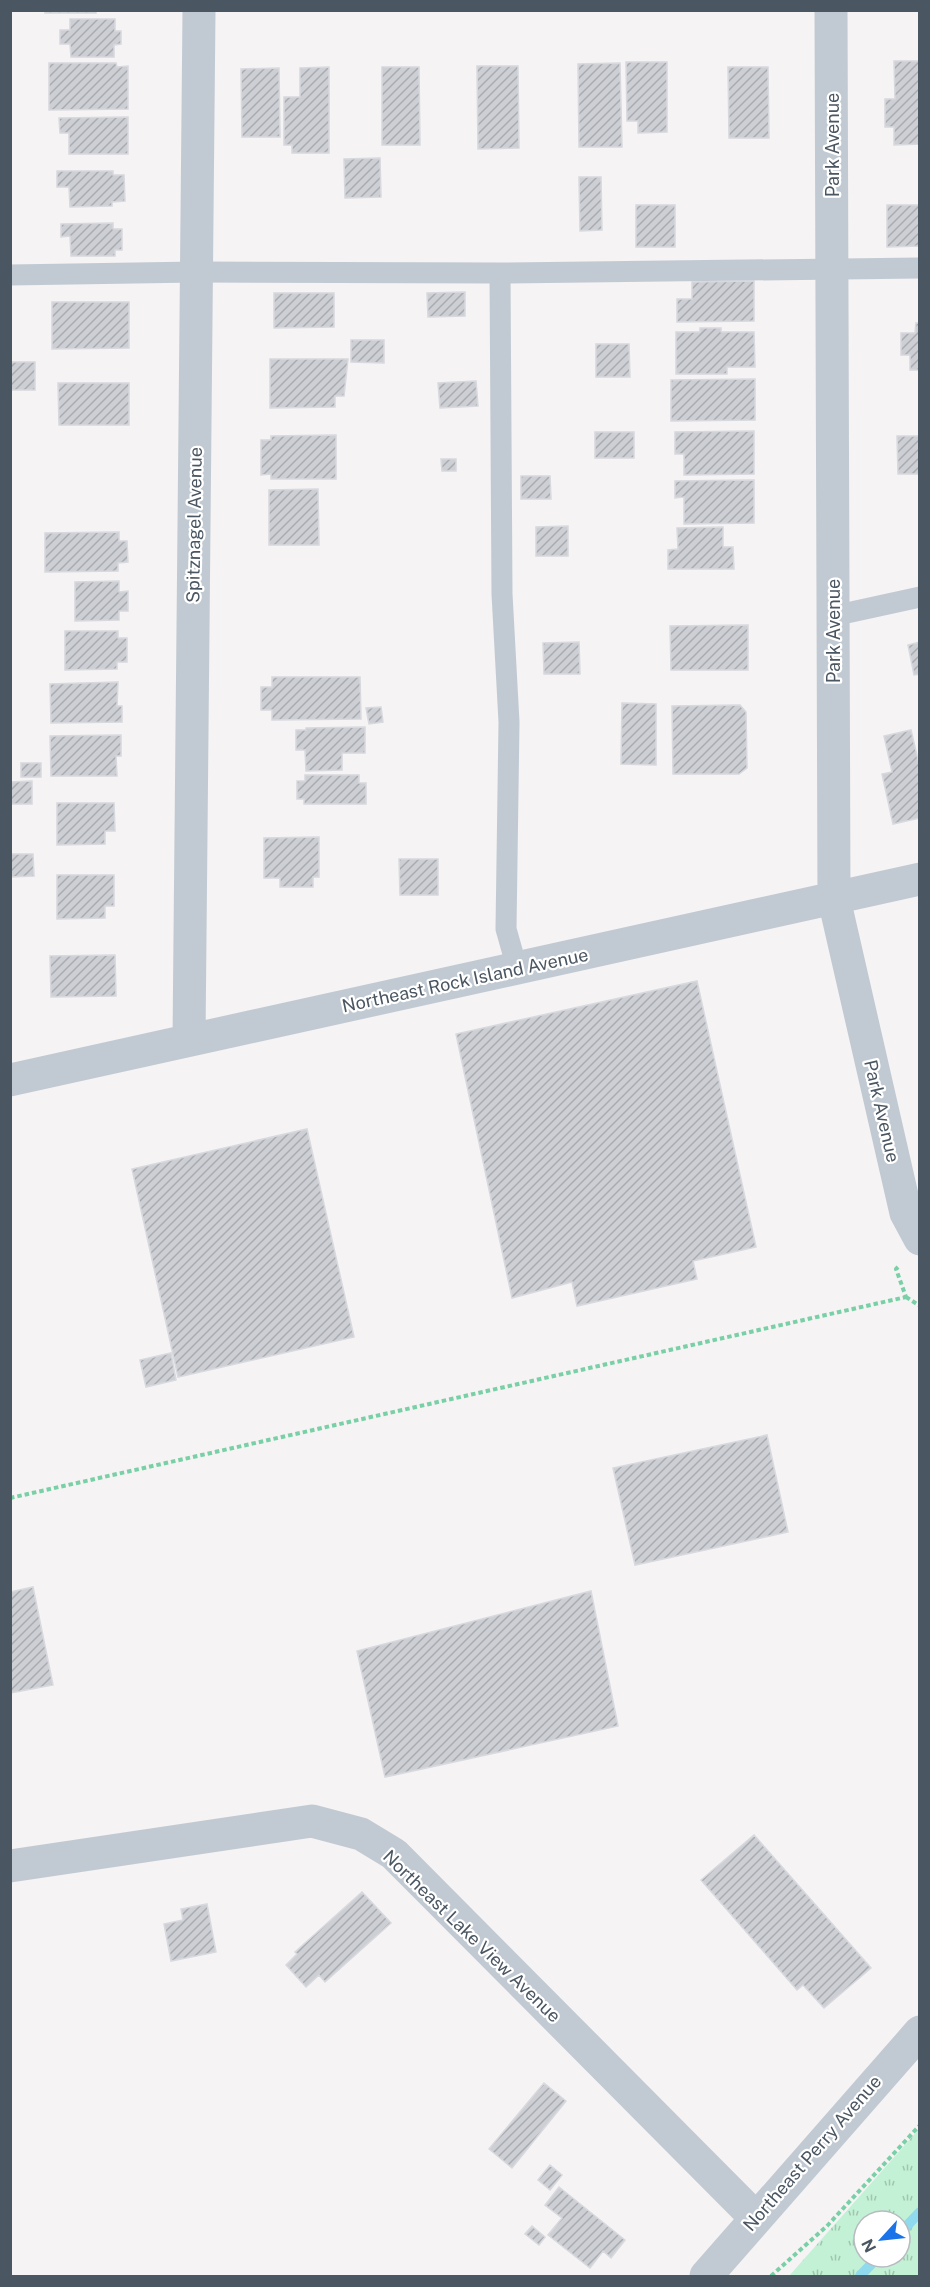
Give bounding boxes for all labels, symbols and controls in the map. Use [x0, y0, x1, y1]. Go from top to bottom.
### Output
street label: Park Avenue [822, 93, 843, 197]
street label: Spitznagel Avenue [182, 447, 206, 603]
street label: Park Avenue [823, 579, 844, 683]
street label: Northeast Rock Island Avenue [340, 944, 590, 1016]
street label: Park Avenue [860, 1058, 904, 1164]
street label: Northeast Lake View Avenue [379, 1846, 565, 2026]
street label: Northeast Perry Avenue [739, 2071, 885, 2235]
north arrow [852, 2209, 912, 2269]
text: N [858, 2236, 880, 2255]

